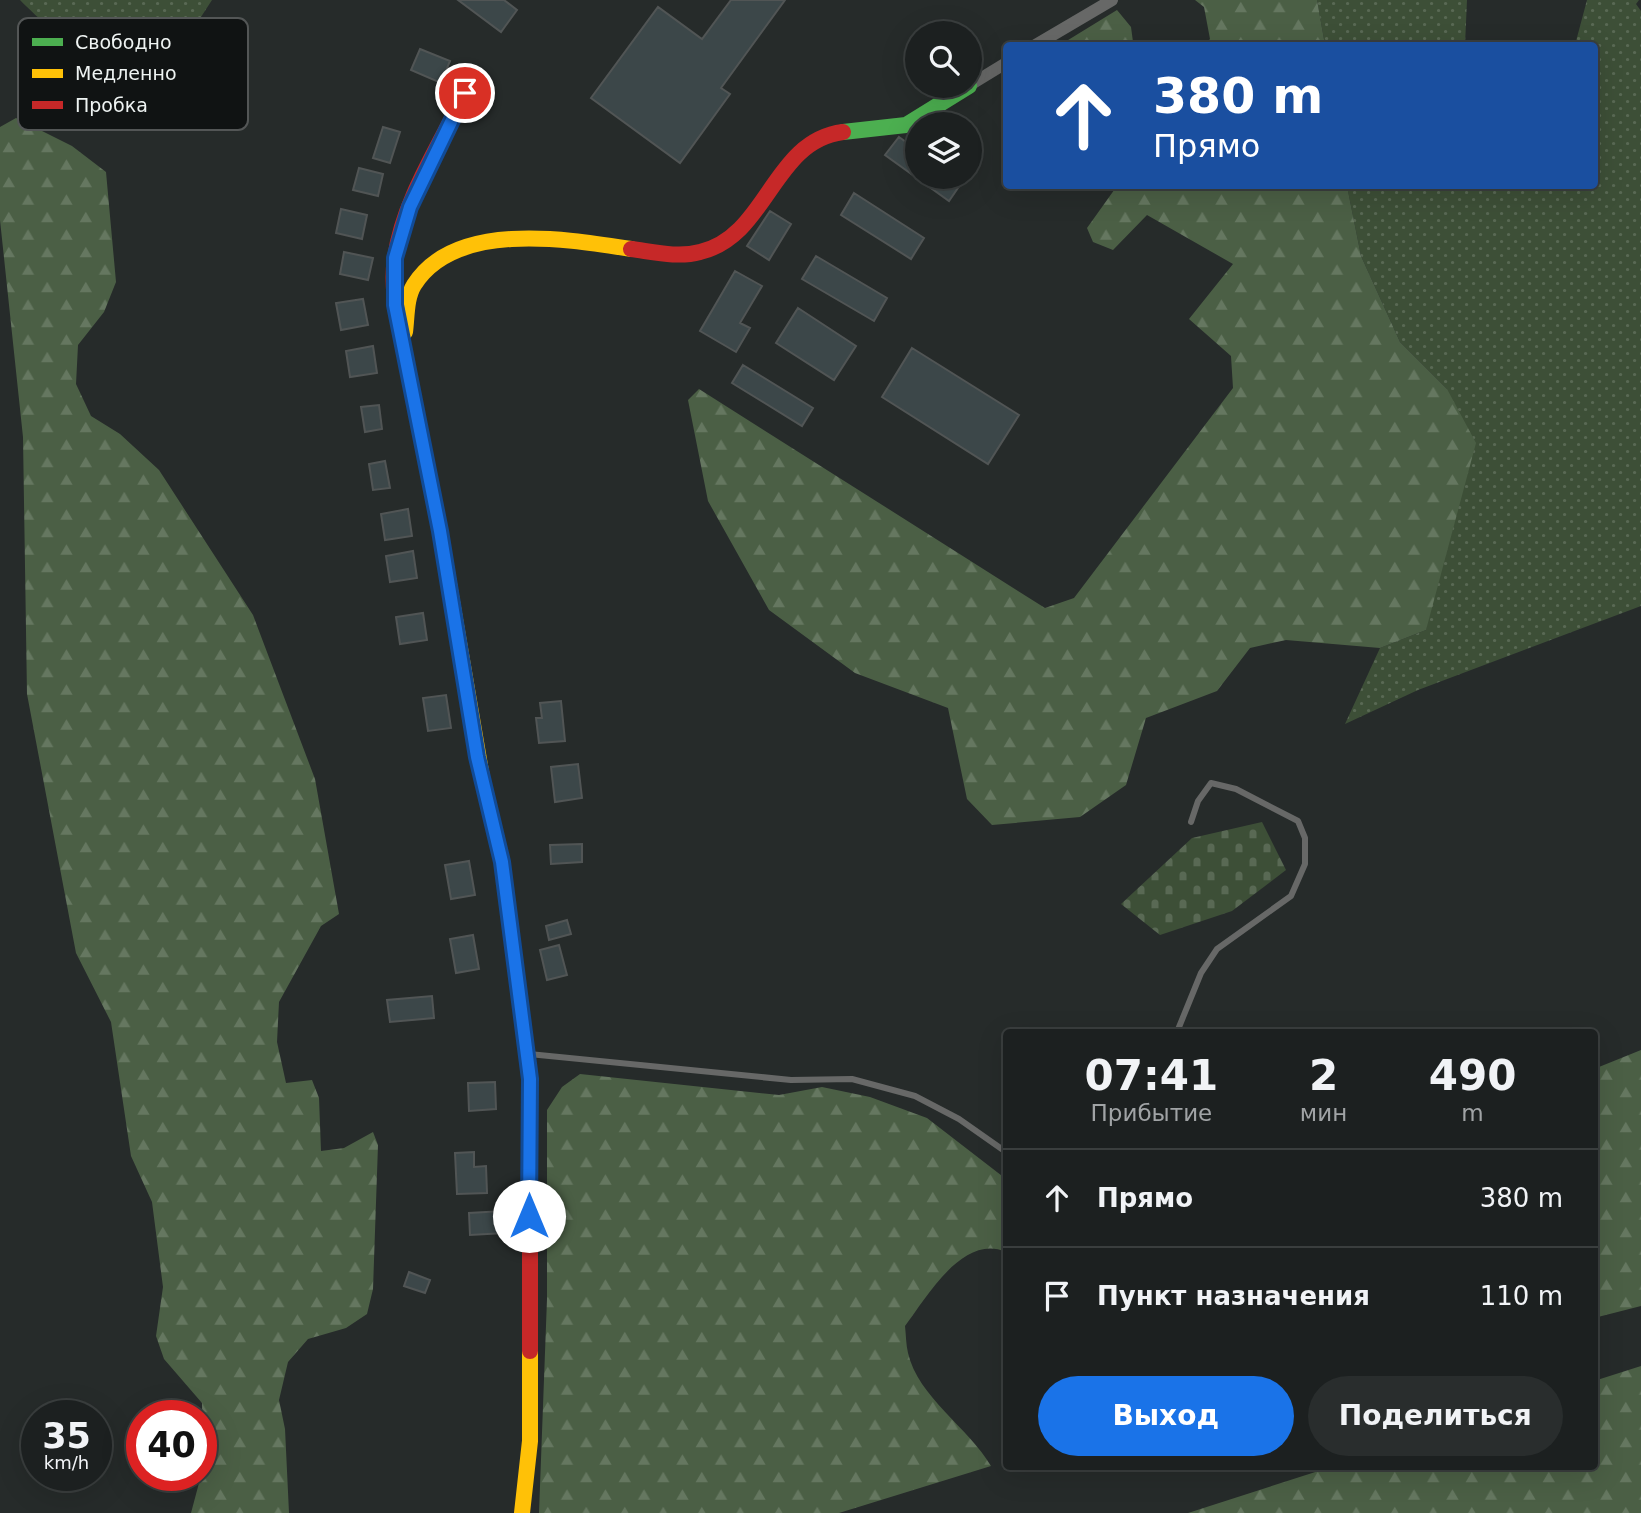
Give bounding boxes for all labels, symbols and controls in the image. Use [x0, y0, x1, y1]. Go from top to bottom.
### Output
legend [18, 18, 248, 130]
map controls [905, 21, 982, 189]
button: search [905, 21, 982, 98]
text: Свободно [75, 31, 172, 53]
text: Медленно [75, 62, 177, 84]
pin [435, 63, 495, 123]
text: 380 m [1153, 68, 1323, 125]
icon: ahead [1038, 70, 1129, 161]
icon: arrive [446, 74, 484, 112]
text: Пробка [75, 94, 148, 116]
button: layers [905, 112, 982, 189]
text: Прямо [1153, 127, 1260, 165]
text: 07:41 [1085, 1051, 1218, 1100]
text: 2 [1309, 1051, 1338, 1100]
text: 490 [1429, 1051, 1516, 1100]
text: Прибытие [1091, 1100, 1212, 1126]
text: мин [1300, 1100, 1347, 1126]
text: m [1461, 1100, 1484, 1126]
position arrow [492, 1179, 566, 1253]
icon: ahead [1038, 1179, 1076, 1217]
text: Прямо [1097, 1183, 1193, 1213]
text: 380 m [1480, 1183, 1563, 1213]
icon: arrive [1038, 1277, 1076, 1315]
text: Пункт назначения [1097, 1281, 1370, 1311]
text: 110 m [1480, 1281, 1563, 1311]
button: Выход [1038, 1376, 1294, 1456]
button: Поделиться [1308, 1376, 1563, 1456]
speed limit sign: 40 [126, 1400, 217, 1491]
text: 35 [42, 1416, 91, 1456]
text: km/h [44, 1452, 89, 1473]

